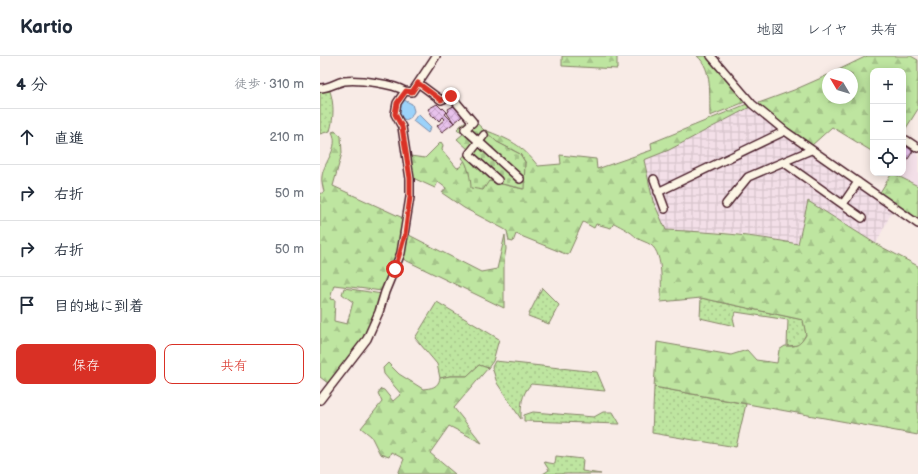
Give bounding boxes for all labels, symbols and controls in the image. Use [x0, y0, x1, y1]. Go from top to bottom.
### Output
text: Kartio [20, 16, 73, 39]
text: 地図 [757, 21, 785, 38]
text: レイヤ [807, 21, 848, 38]
text: 共有 [870, 21, 898, 38]
north arrow [822, 68, 858, 104]
map controls [870, 68, 906, 176]
button: + [870, 68, 906, 104]
text: 4 分 [16, 75, 48, 95]
text: 徒歩 · 310 m [235, 76, 304, 92]
route end [442, 87, 460, 105]
button: − [870, 104, 906, 140]
icon: ahead [16, 126, 38, 148]
text: 直進 [54, 129, 84, 148]
text: 210 m [270, 129, 304, 145]
button: locate [870, 140, 906, 176]
icon: right [16, 182, 38, 204]
text: 右折 [54, 185, 84, 204]
text: 50 m [275, 185, 304, 201]
icon: right [16, 238, 38, 260]
text: 右折 [54, 241, 84, 260]
text: 50 m [275, 241, 304, 257]
route start [386, 260, 404, 278]
icon: arrive [16, 294, 38, 316]
text: 目的地に到着 [54, 297, 144, 316]
button: 保存 [16, 344, 156, 384]
button: 共有 [164, 344, 304, 384]

